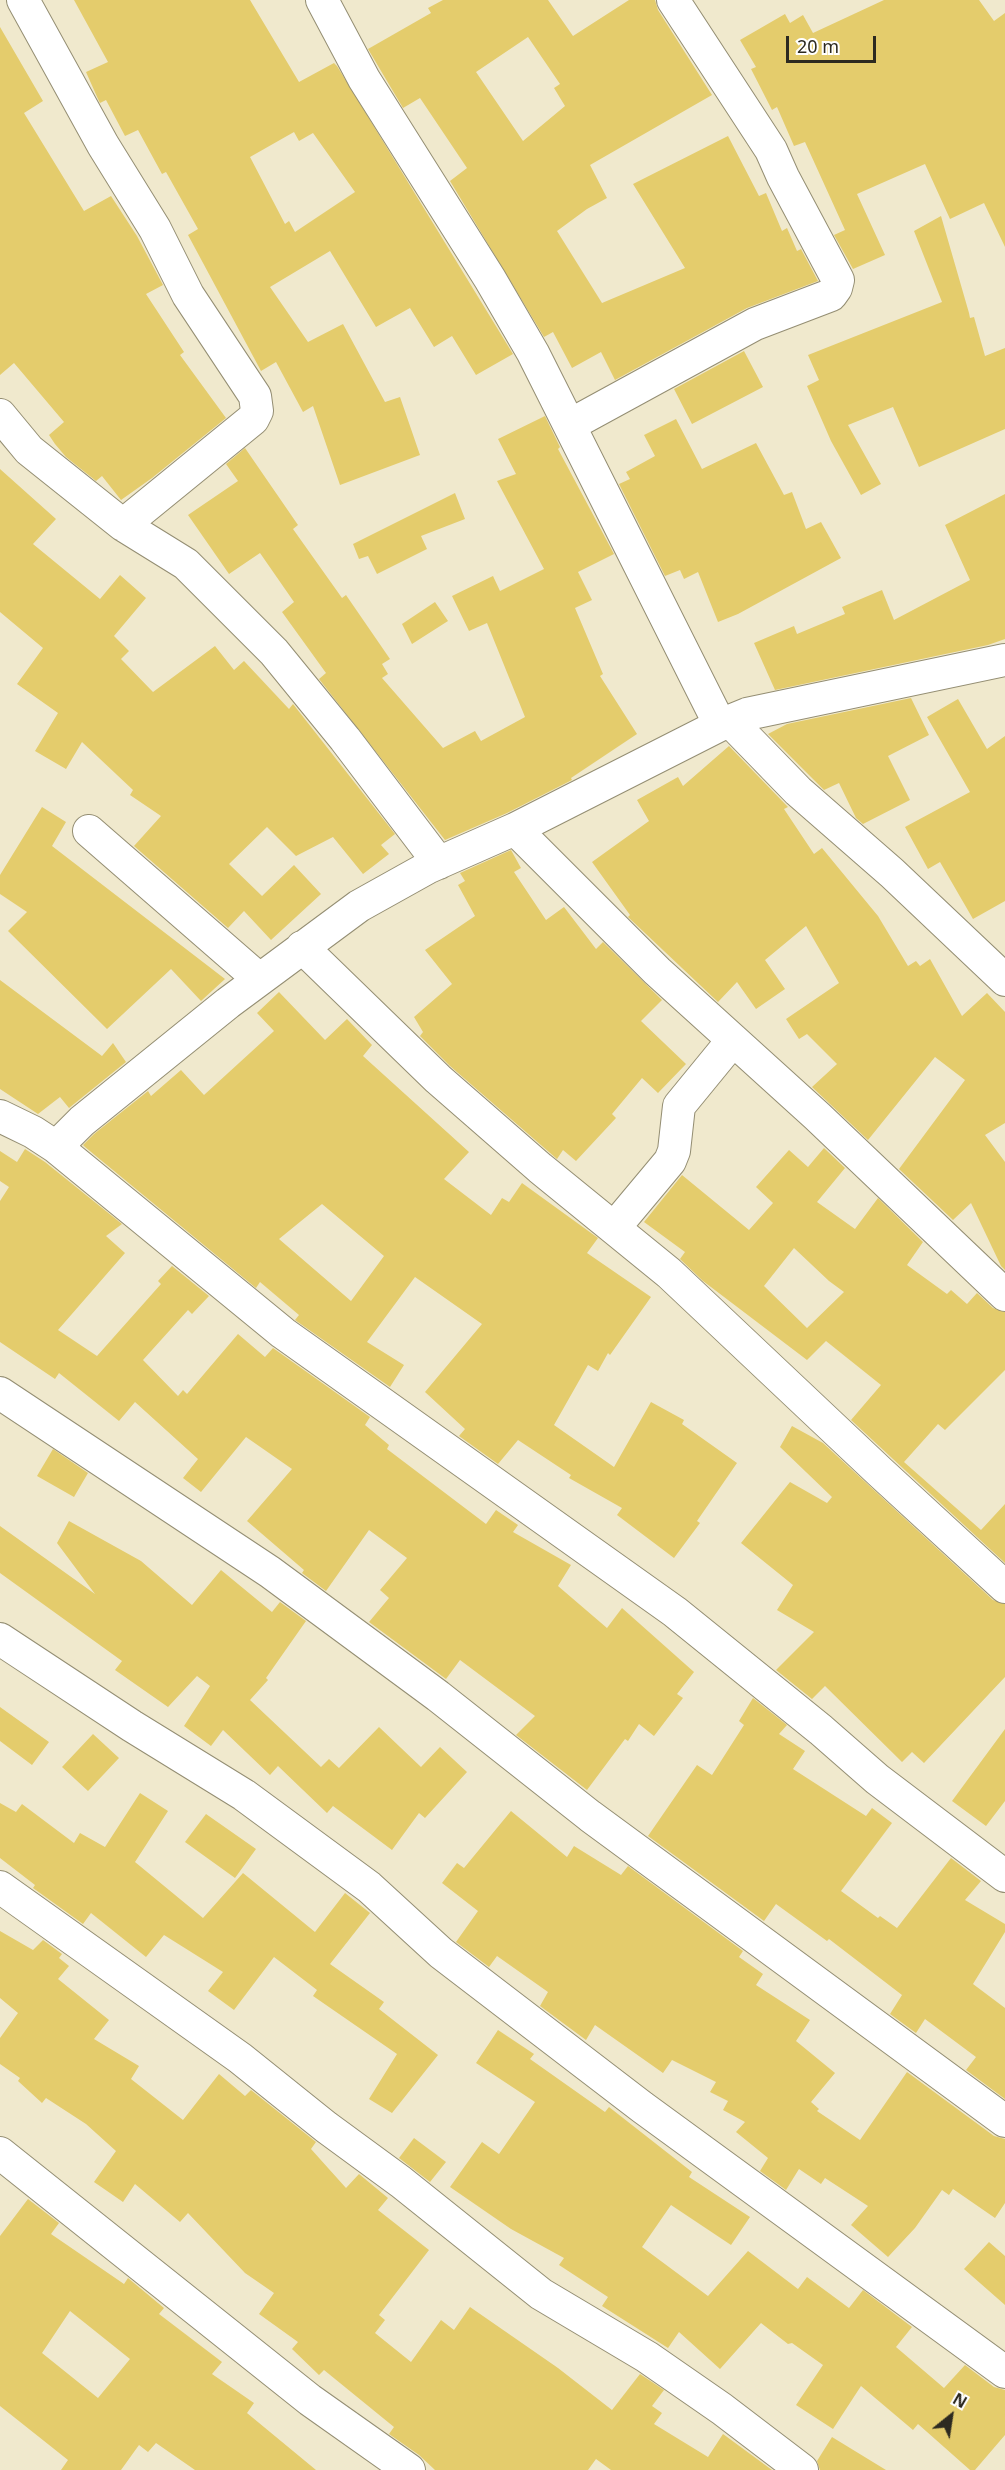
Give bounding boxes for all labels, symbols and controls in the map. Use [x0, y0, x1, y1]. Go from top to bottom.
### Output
scale bar [789, 24, 879, 62]
text: 20 m [797, 34, 839, 58]
north arrow [921, 2386, 981, 2446]
text: N [949, 2388, 971, 2413]

